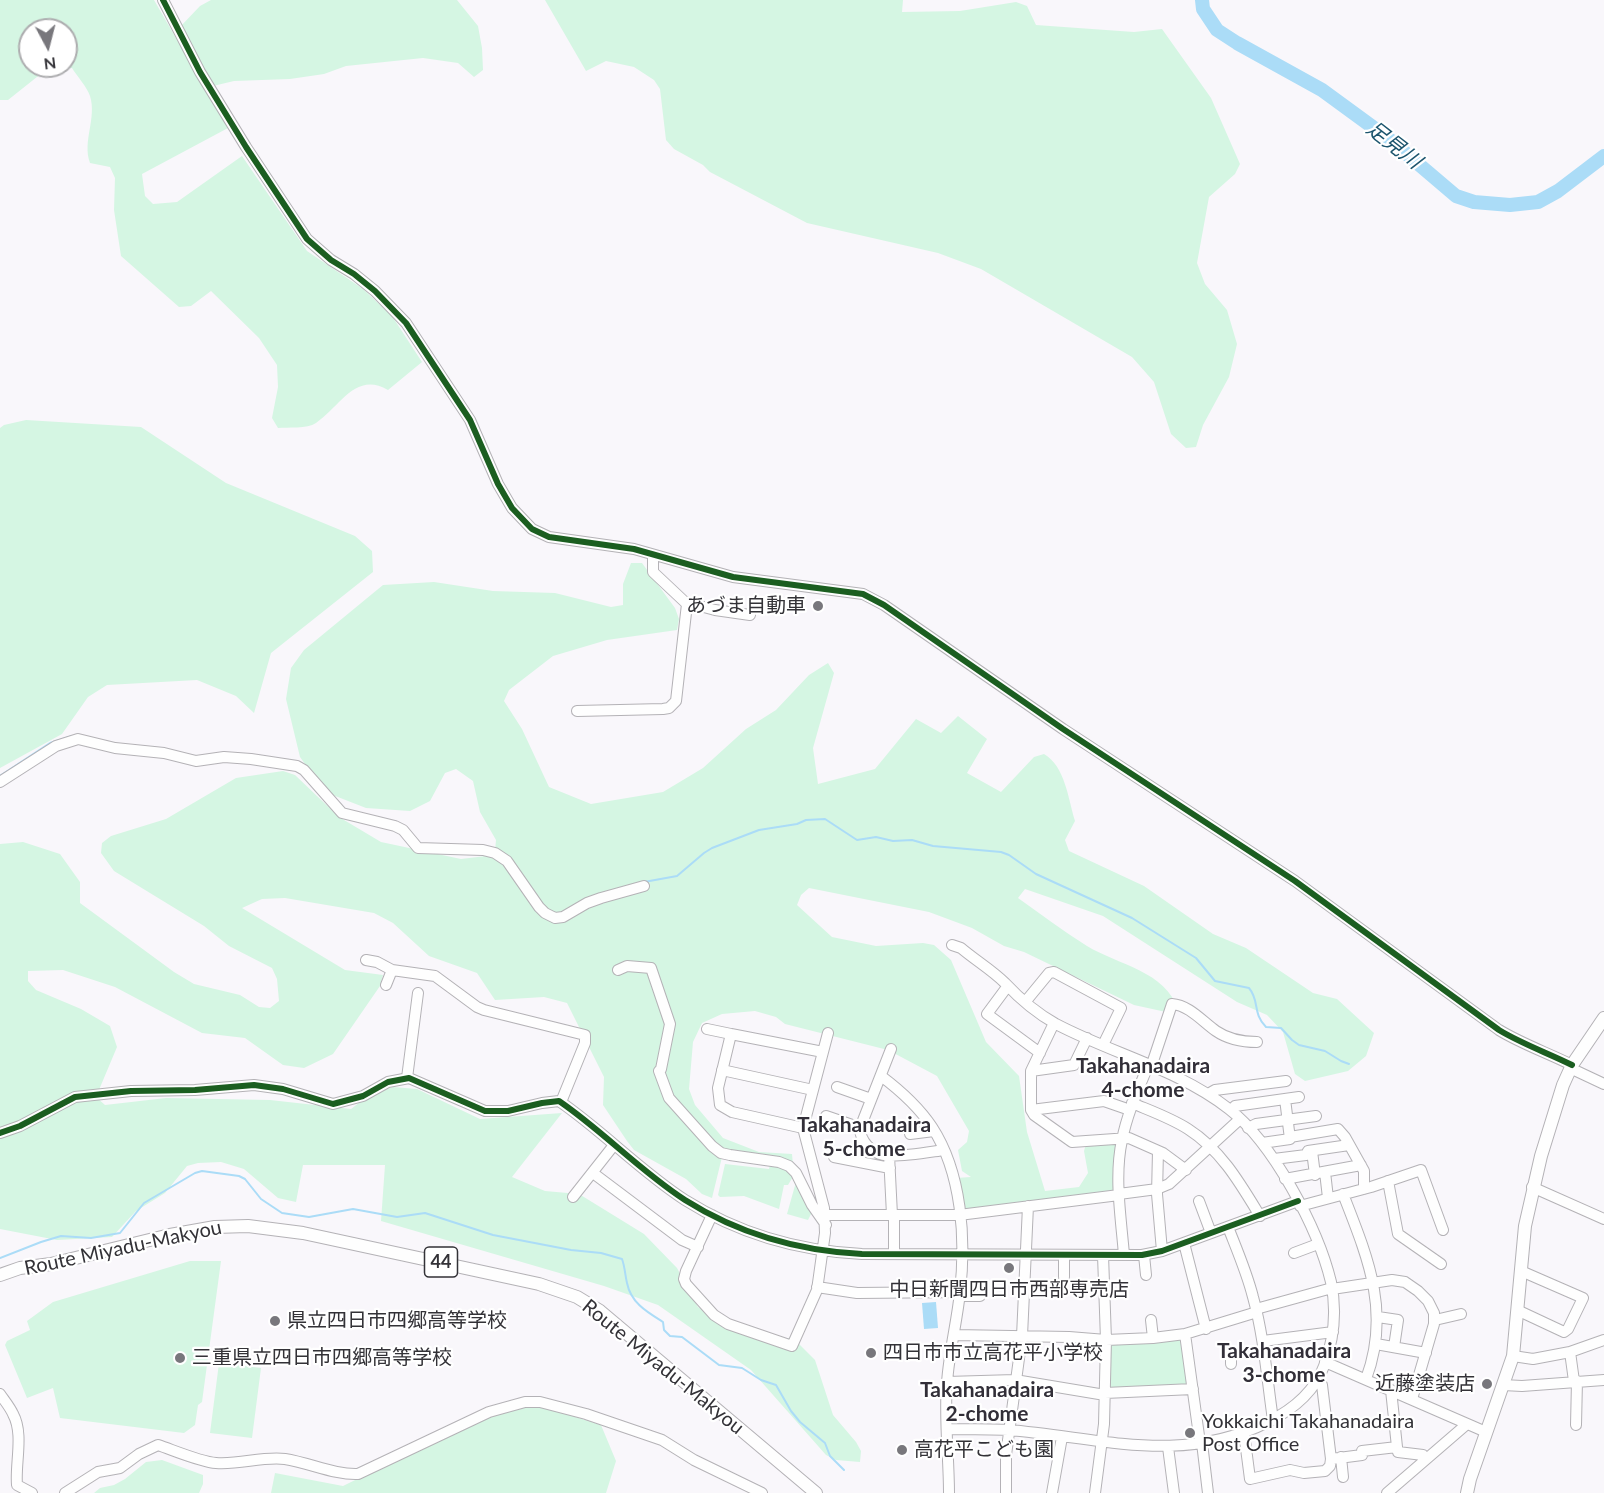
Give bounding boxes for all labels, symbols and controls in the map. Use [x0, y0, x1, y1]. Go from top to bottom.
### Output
north arrow [18, 18, 78, 78]
text: N [43, 54, 57, 75]
water label: 足見川 [1361, 116, 1427, 174]
place label: あづま自動車 [686, 594, 806, 618]
marker: あづま自動車 [811, 599, 825, 613]
district label: Takahanadaira 4-chome [1076, 1053, 1210, 1103]
district label: Takahanadaira 5-chome [797, 1112, 931, 1162]
street label: Route Miyadu-Makyou [22, 1215, 224, 1281]
road number: 44 [424, 1247, 458, 1277]
marker: 中日新聞四日市西部専売店 [1002, 1261, 1016, 1275]
place label: 中日新聞四日市西部専売店 [889, 1278, 1129, 1302]
street label: Route Miyadu-Makyou [577, 1294, 749, 1440]
place label: 県立四日市四郷高等学校 [287, 1309, 507, 1333]
marker: 県立四日市四郷高等学校 [268, 1314, 282, 1328]
district label: Takahanadaira 3-chome [1217, 1338, 1351, 1388]
place label: 四日市市立高花平小学校 [883, 1341, 1103, 1365]
place label: 三重県立四日市四郷高等学校 [192, 1346, 452, 1370]
marker: 四日市市立高花平小学校 [864, 1346, 878, 1360]
marker: 三重県立四日市四郷高等学校 [173, 1351, 187, 1365]
place label: 近藤塗装店 [1375, 1372, 1475, 1396]
district label: Takahanadaira 2-chome [920, 1377, 1054, 1427]
marker: 近藤塗装店 [1480, 1377, 1494, 1391]
place label: Yokkaichi Takahanadaira Post Office [1202, 1410, 1414, 1457]
marker: Yokkaichi Takahanadaira Post Office [1183, 1426, 1197, 1440]
place label: 高花平こども園 [914, 1438, 1054, 1462]
marker: 高花平こども園 [895, 1443, 909, 1457]

